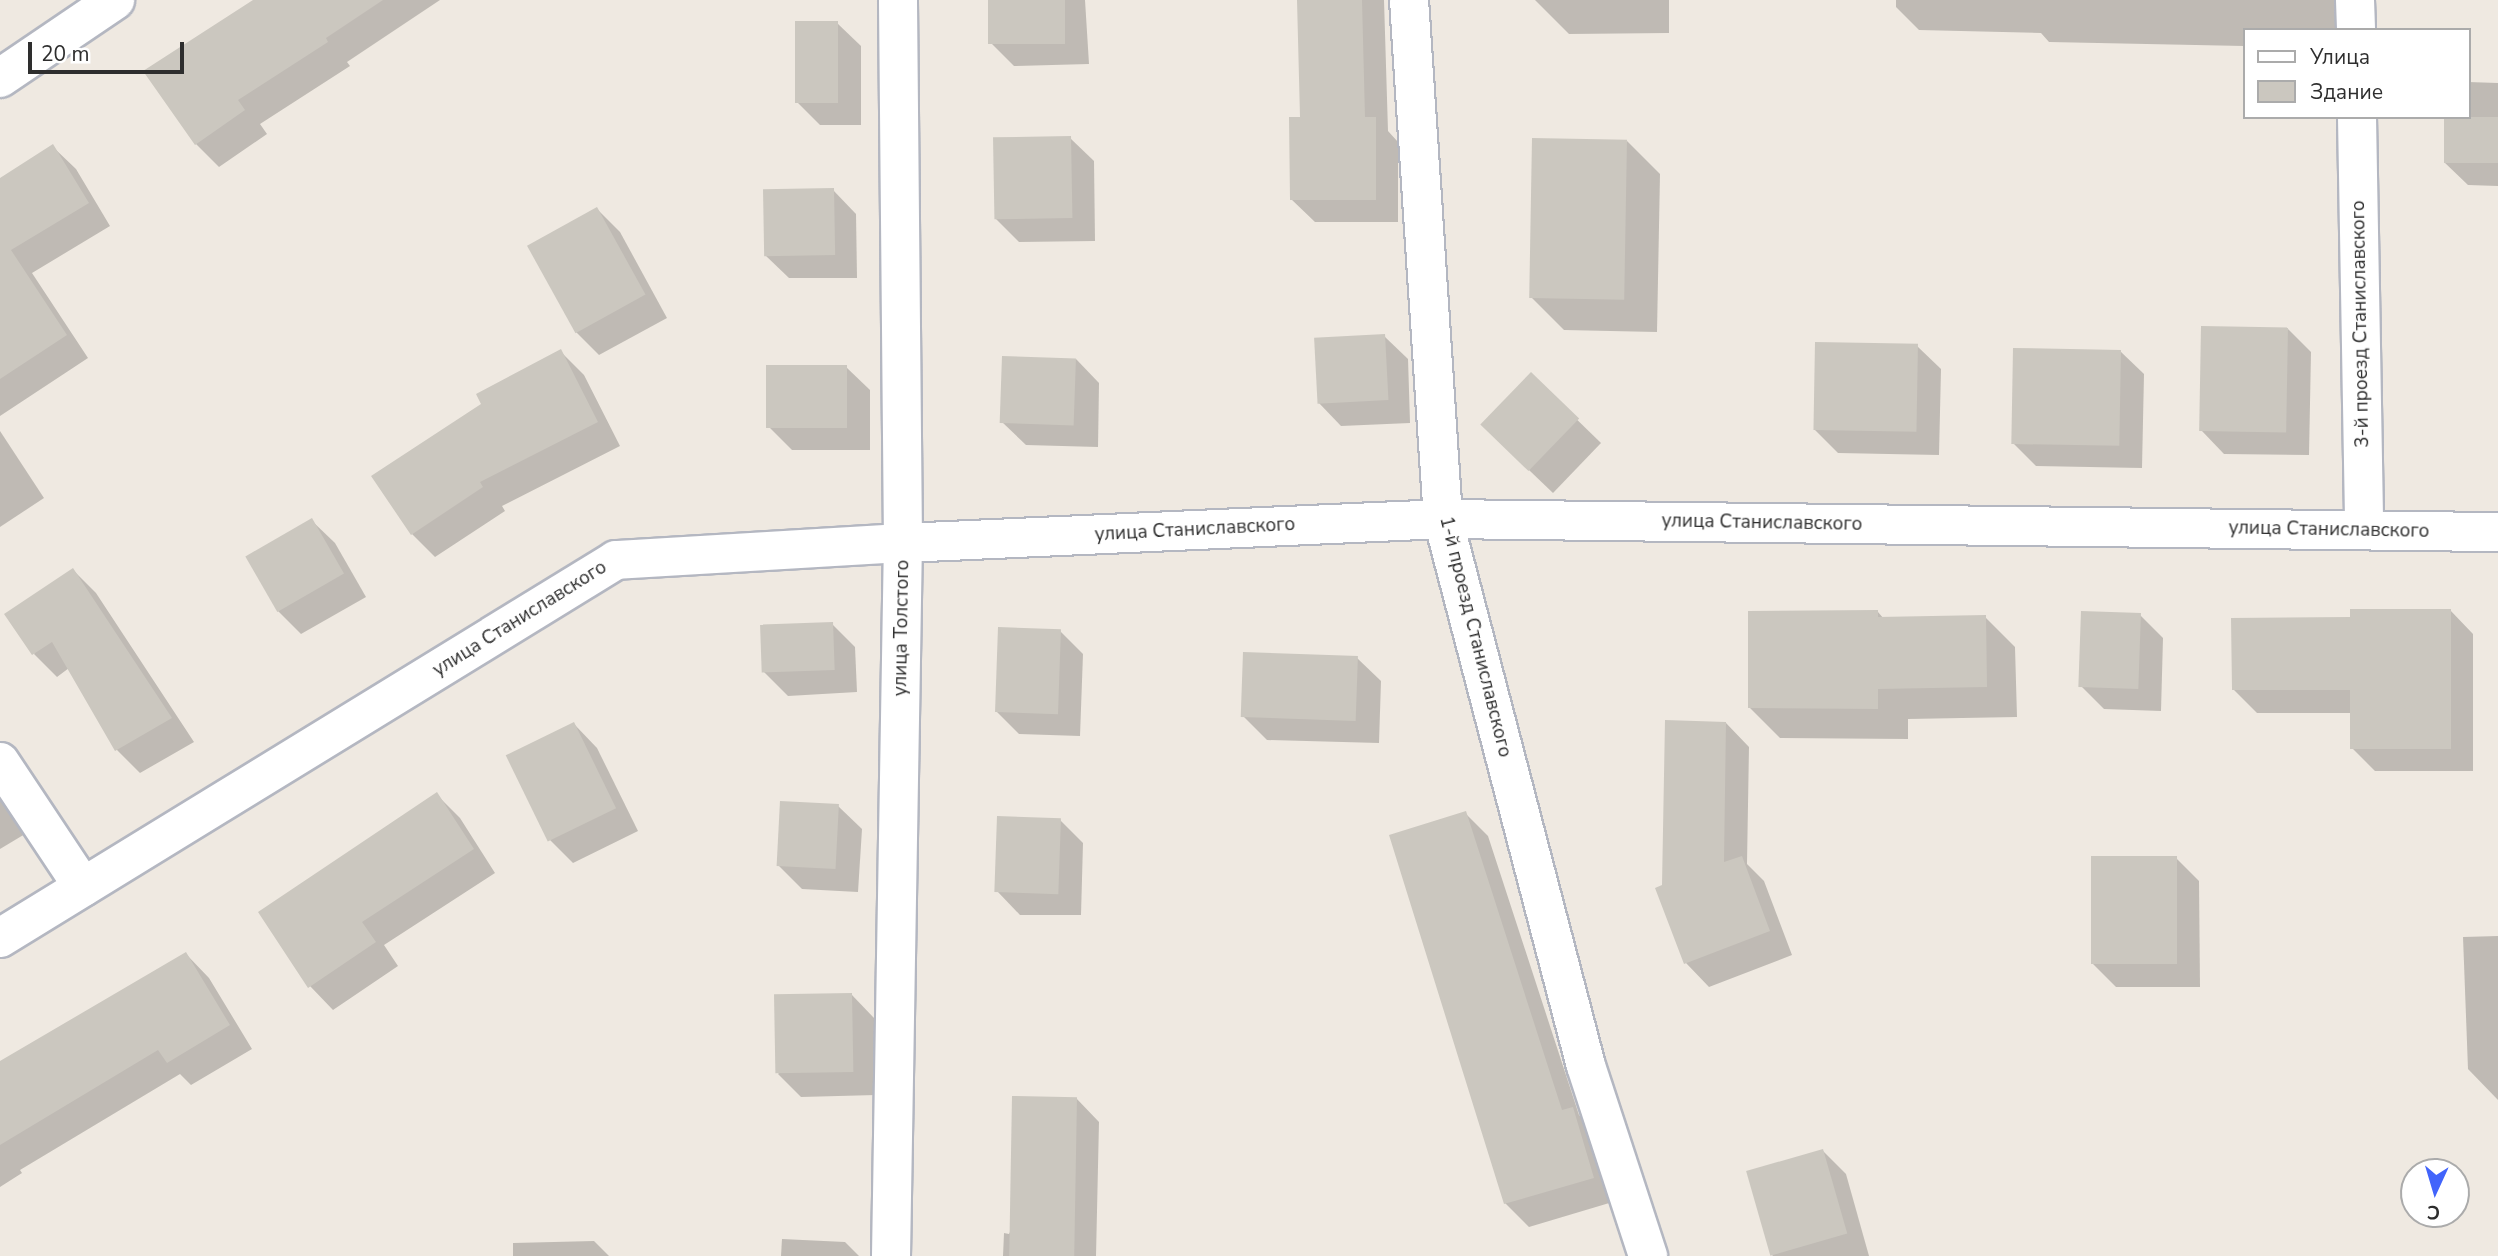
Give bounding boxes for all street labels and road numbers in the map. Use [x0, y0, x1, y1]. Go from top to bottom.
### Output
street label: 3-й проезд Станиславского [2347, 200, 2375, 448]
street label: улица Станиславского [1661, 510, 1863, 536]
street label: улица Станиславского [1094, 513, 1296, 547]
street label: 1-й проезд Станиславского [1434, 514, 1516, 760]
street label: улица Станиславского [2228, 517, 2430, 543]
street label: улица Станиславского [429, 556, 611, 682]
street label: улица Толстого [889, 560, 915, 696]

